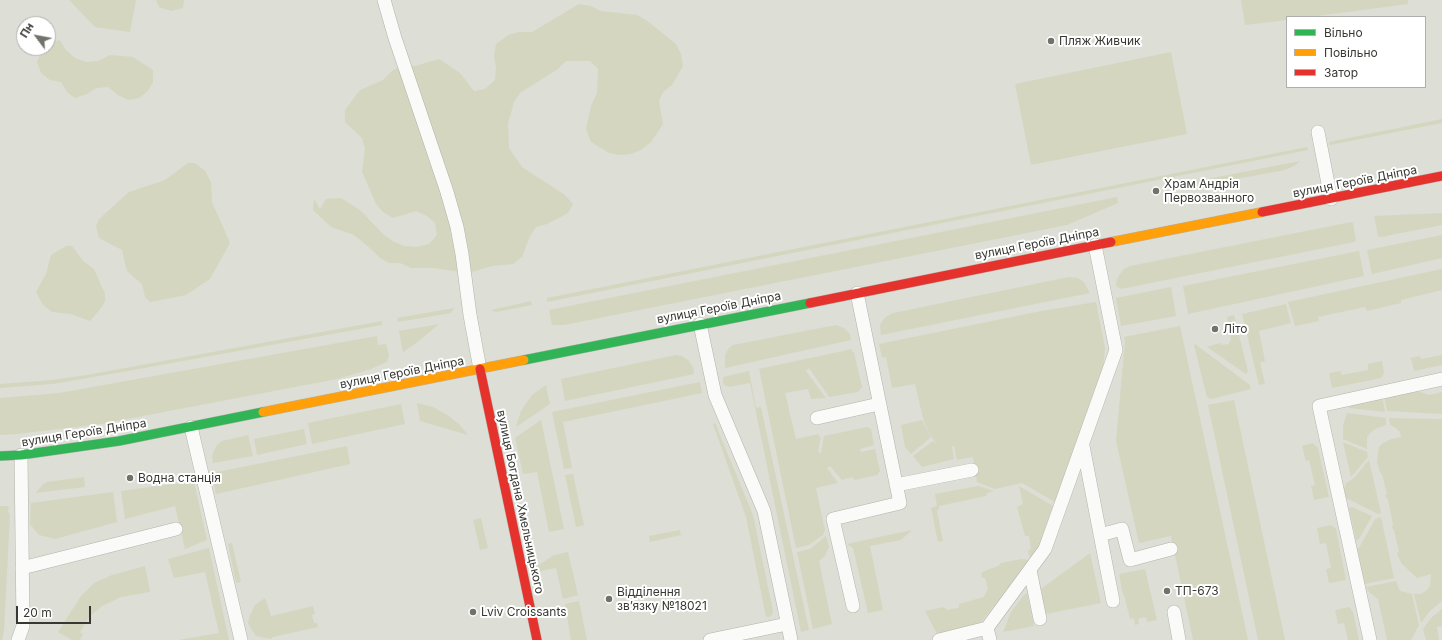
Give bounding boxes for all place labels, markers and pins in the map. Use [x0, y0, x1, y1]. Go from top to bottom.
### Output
place label: Пляж Живчик [1059, 34, 1140, 48]
marker: Пляж Живчик [1046, 36, 1056, 46]
place label: Храм Андрія Первозванного [1164, 177, 1254, 205]
marker: Храм Андрія Первозванного [1151, 186, 1161, 196]
place label: Літо [1223, 322, 1247, 336]
marker: Літо [1210, 324, 1220, 334]
place label: Водна станція [138, 471, 221, 485]
marker: Водна станція [125, 473, 135, 483]
place label: ТП-673 [1175, 584, 1219, 598]
place label: Відділення зв’язку №18021 [617, 585, 707, 613]
marker: ТП-673 [1162, 586, 1172, 596]
marker: Відділення зв’язку №18021 [604, 594, 614, 604]
place label: Lviv Croissants [481, 605, 567, 619]
marker: Lviv Croissants [468, 607, 478, 617]

